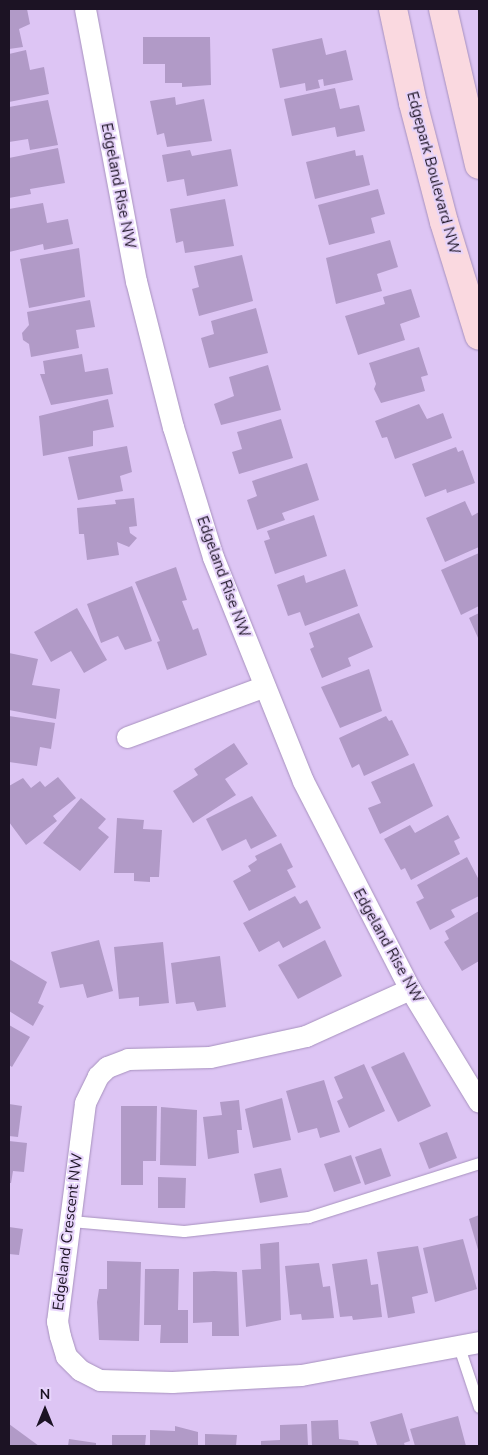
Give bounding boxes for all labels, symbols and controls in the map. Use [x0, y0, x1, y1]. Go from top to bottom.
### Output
street label: Edgepark Boulevard NW [403, 90, 463, 256]
street label: Edgeland Rise NW [97, 122, 139, 250]
street label: Edgeland Rise NW [193, 514, 253, 640]
street label: Edgeland Rise NW [349, 886, 427, 1006]
street label: Edgeland Crescent NW [49, 1152, 87, 1312]
north arrow [20, 1385, 70, 1435]
text: N [40, 1385, 50, 1404]

